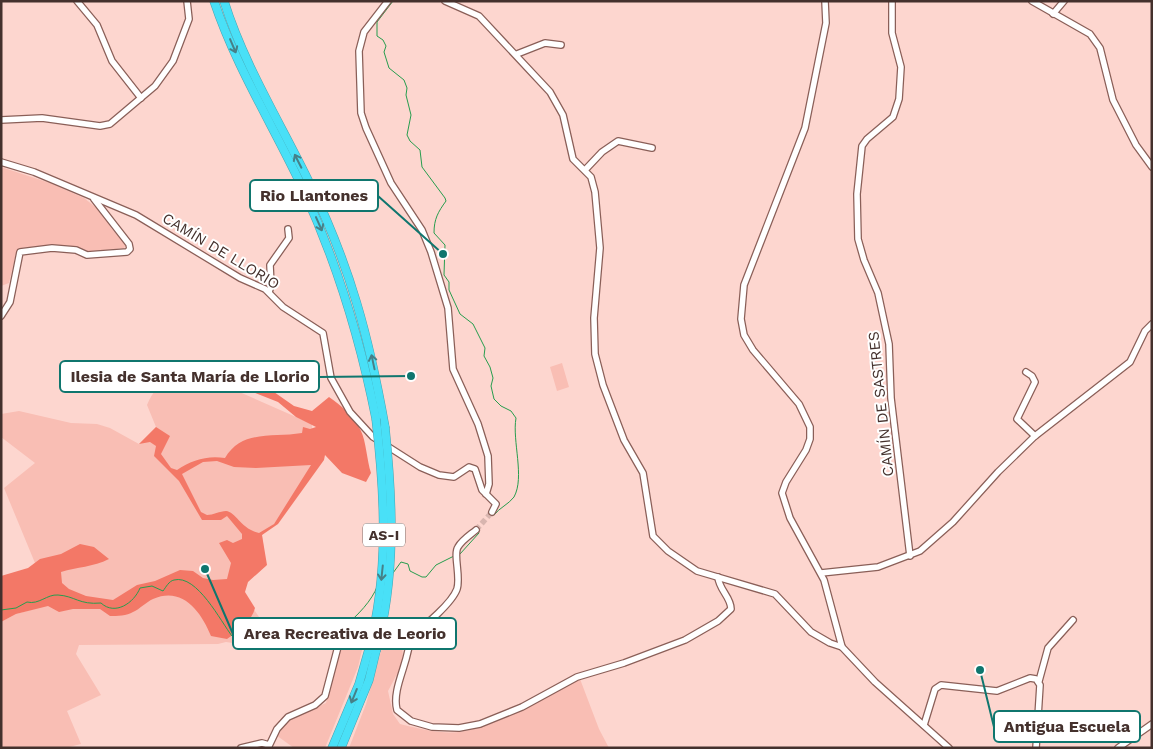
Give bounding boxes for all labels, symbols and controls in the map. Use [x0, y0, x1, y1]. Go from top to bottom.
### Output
one-way arrow [228, 38, 238, 53]
one-way arrow [293, 153, 303, 168]
callout: Rio Llantones [250, 180, 378, 211]
text: Rio Llantones [260, 186, 369, 205]
street label: CAMÍN DE LLORIO [159, 209, 283, 293]
one-way arrow [314, 216, 324, 231]
street label: CAMÍN DE SASTRES [864, 331, 898, 477]
one-way arrow [368, 354, 377, 370]
callout: Ilesia de Santa María de Llorio [60, 361, 319, 392]
text: Ilesia de Santa María de Llorio [71, 367, 310, 386]
road number: AS-I [363, 524, 405, 546]
one-way arrow [377, 564, 387, 580]
callout: Area Recreativa de Leorio [233, 618, 456, 649]
text: Area Recreativa de Leorio [244, 624, 447, 643]
one-way arrow [349, 688, 359, 703]
callout: Antigua Escuela [994, 711, 1140, 742]
text: Antigua Escuela [1004, 717, 1131, 736]

